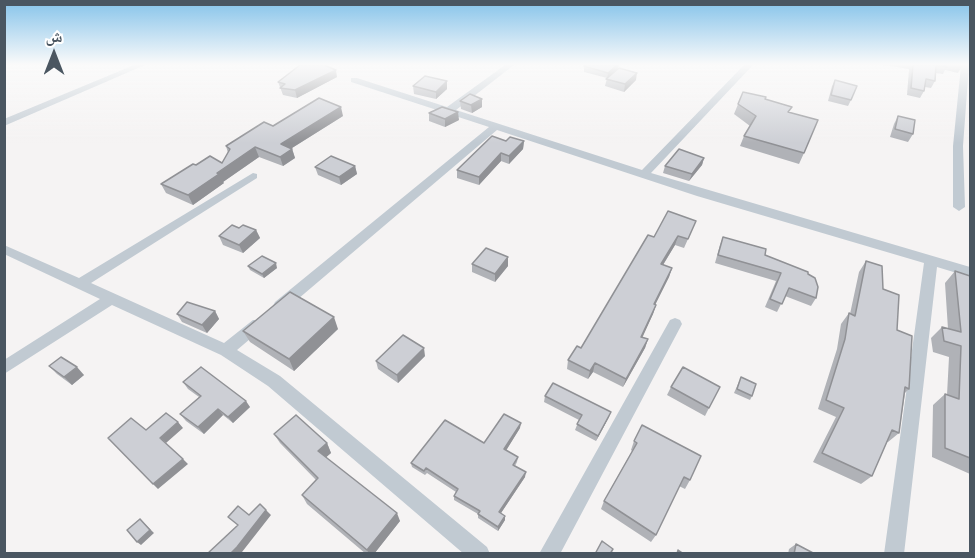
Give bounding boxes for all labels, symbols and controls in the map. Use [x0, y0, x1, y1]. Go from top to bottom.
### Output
north arrow [24, 24, 84, 84]
text: ش [46, 26, 62, 45]

